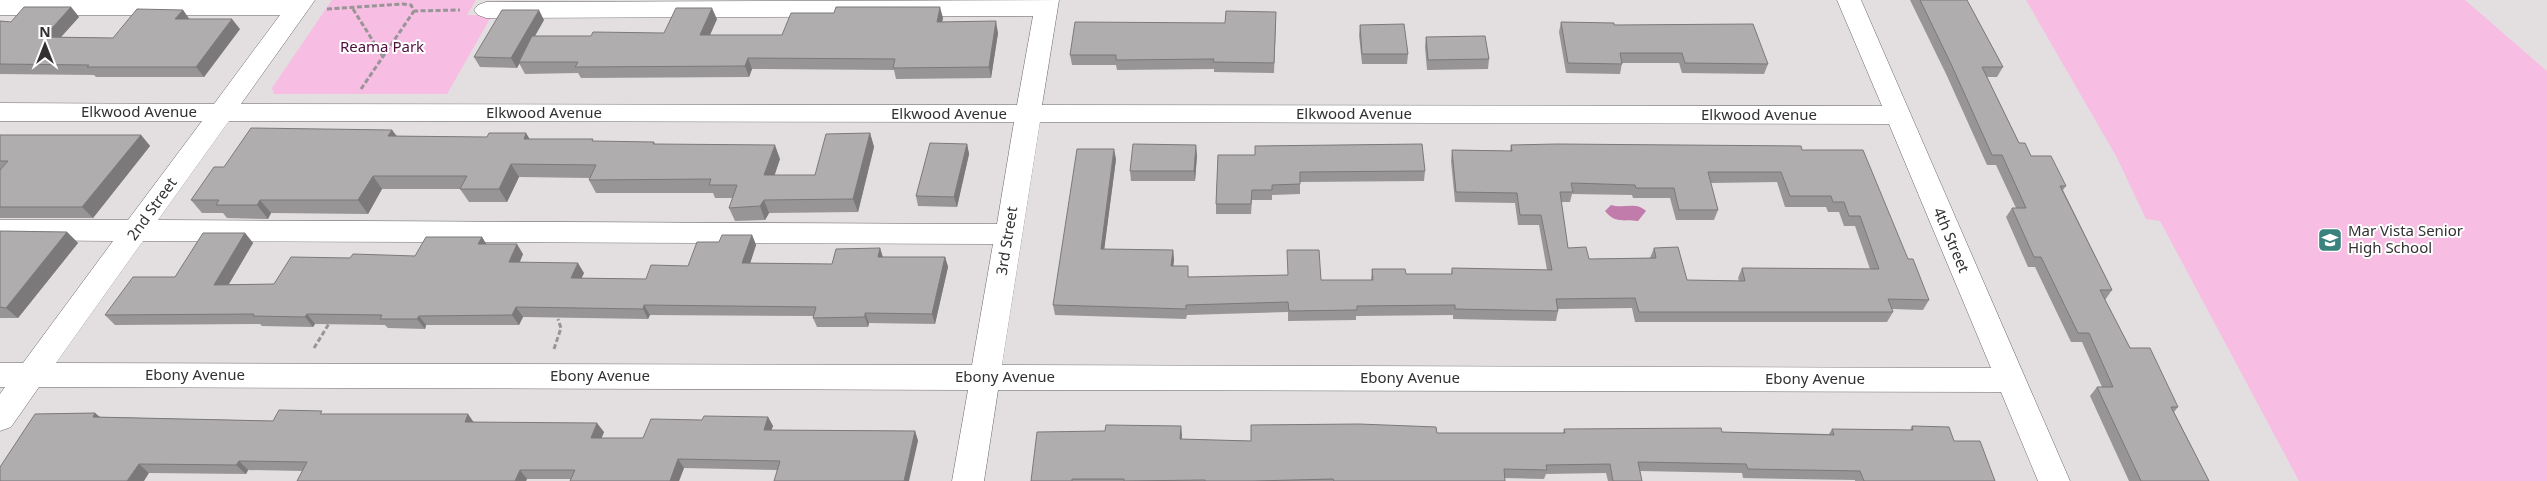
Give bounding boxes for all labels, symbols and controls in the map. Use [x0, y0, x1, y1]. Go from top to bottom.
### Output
north arrow [20, 20, 70, 70]
text: N [39, 22, 51, 41]
park label: Reama Park [340, 36, 424, 56]
street label: Elkwood Avenue [81, 101, 197, 121]
street label: Elkwood Avenue [486, 102, 602, 122]
street label: Elkwood Avenue [891, 103, 1007, 123]
street label: Elkwood Avenue [1296, 103, 1412, 123]
street label: Elkwood Avenue [1701, 104, 1817, 124]
street label: 2nd Street [122, 173, 181, 244]
street label: 3rd Street [991, 204, 1021, 277]
street label: 4th Street [1929, 204, 1975, 276]
place label: Mar Vista Senior High School [2348, 220, 2463, 257]
school or university icon: Mar Vista Senior High School [2317, 227, 2343, 253]
street label: Ebony Avenue [145, 364, 245, 384]
street label: Ebony Avenue [550, 365, 650, 385]
street label: Ebony Avenue [955, 366, 1055, 386]
street label: Ebony Avenue [1360, 367, 1460, 387]
street label: Ebony Avenue [1765, 368, 1865, 388]

